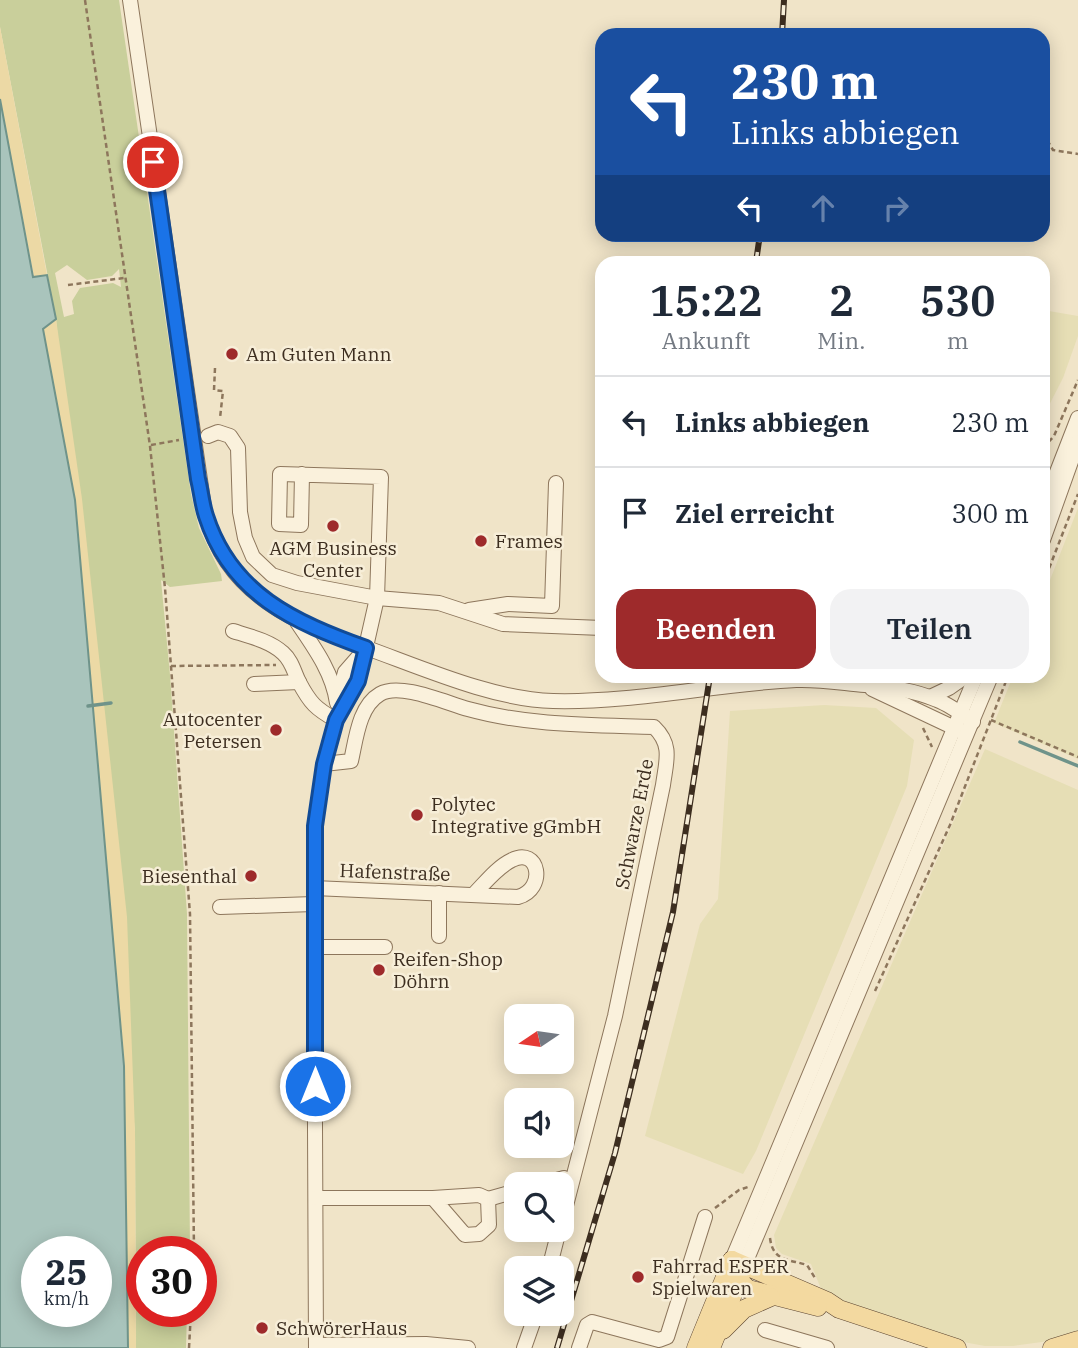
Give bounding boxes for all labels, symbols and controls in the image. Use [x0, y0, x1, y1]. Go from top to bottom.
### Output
text: 230 m [731, 49, 878, 112]
icon: left [616, 56, 707, 147]
text: Links abbiegen [731, 111, 960, 153]
pin [123, 132, 183, 192]
icon: arrive [134, 143, 172, 181]
icon: left [731, 189, 769, 227]
icon: ahead [804, 189, 842, 227]
icon: right [877, 189, 915, 227]
text: 15:22 [649, 273, 763, 328]
text: 2 [829, 273, 854, 328]
text: 530 [920, 273, 996, 328]
text: Ankunft [662, 325, 750, 355]
text: Min. [817, 325, 866, 355]
text: m [947, 325, 969, 355]
place label: Am Guten Mann [246, 342, 392, 366]
marker: Am Guten Mann [224, 346, 240, 362]
icon: left [616, 403, 654, 441]
text: Links abbiegen [675, 405, 870, 439]
text: 230 m [951, 405, 1029, 439]
icon: arrive [616, 494, 654, 532]
text: Ziel erreicht [675, 496, 834, 530]
text: 300 m [951, 496, 1029, 530]
marker: AGM Business Center [325, 518, 341, 534]
place label: Frames [495, 529, 563, 553]
marker: Frames [473, 533, 489, 549]
place label: AGM Business Center [269, 536, 397, 582]
button: Beenden [616, 589, 816, 669]
button: Teilen [830, 589, 1029, 669]
place label: Autocenter Petersen [163, 707, 263, 753]
marker: Autocenter Petersen [268, 722, 284, 738]
street label: Schwarze Erde [610, 757, 658, 891]
place label: Polytec Integrative gGmbH [431, 792, 601, 838]
marker: Polytec Integrative gGmbH [409, 807, 425, 823]
street label: Hafenstraße [339, 858, 451, 886]
place label: Biesenthal [142, 864, 237, 888]
marker: Biesenthal [243, 868, 259, 884]
place label: Reifen-Shop Döhrn [393, 947, 503, 993]
marker: Reifen-Shop Döhrn [371, 962, 387, 978]
north arrow [504, 1004, 574, 1074]
map controls [504, 1004, 574, 1326]
position arrow [278, 1049, 352, 1123]
button: sound [504, 1088, 574, 1158]
button: search [504, 1172, 574, 1242]
speed limit sign: 30 [126, 1236, 217, 1327]
text: 25 [45, 1249, 88, 1295]
place label: Fahrrad ESPER Spielwaren [652, 1254, 789, 1300]
button: layers [504, 1256, 574, 1326]
marker: Fahrrad ESPER Spielwaren [630, 1269, 646, 1285]
text: km/h [44, 1287, 89, 1310]
place label: SchwörerHaus [276, 1316, 407, 1340]
marker: SchwörerHaus [254, 1320, 270, 1336]

